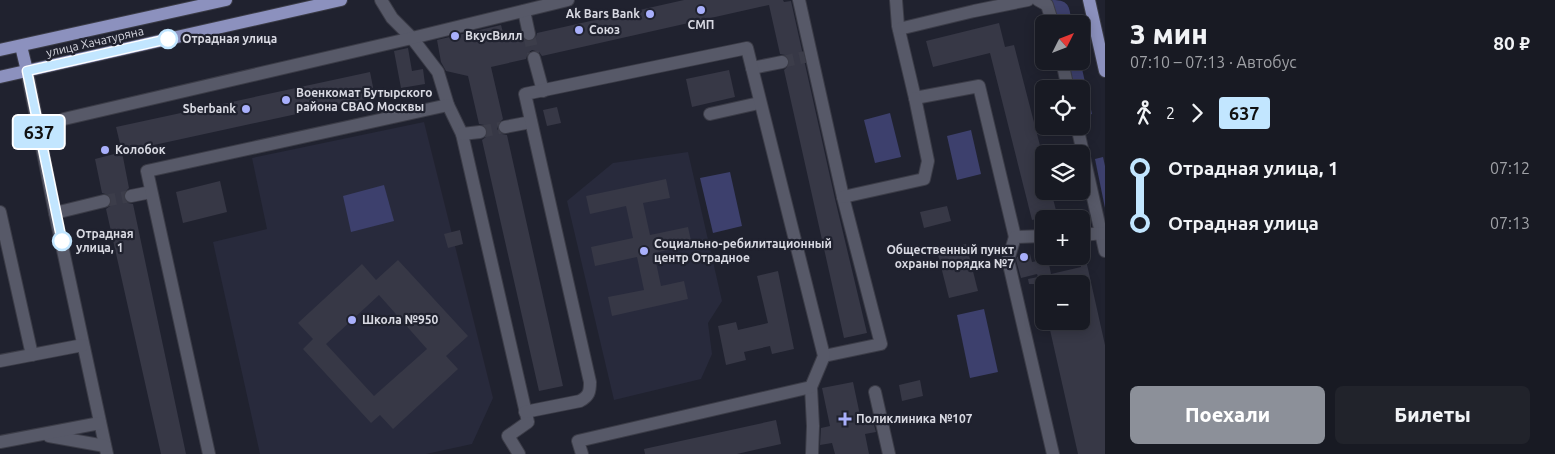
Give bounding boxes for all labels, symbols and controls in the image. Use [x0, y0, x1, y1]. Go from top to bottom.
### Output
marker: СМП [695, 4, 707, 16]
place label: Ak Bars Bank [566, 7, 640, 20]
marker: Ak Bars Bank [644, 8, 656, 20]
north arrow [1035, 15, 1090, 70]
map controls [1035, 15, 1090, 330]
place label: СМП [688, 18, 715, 31]
text: 3 мин [1130, 18, 1208, 49]
place label: Союз [589, 23, 620, 36]
street label: улица Хачатуряна [45, 24, 145, 59]
marker: Союз [573, 24, 585, 36]
marker: Отрадная улица [158, 29, 178, 49]
place label: ВкусВилл [465, 29, 522, 42]
marker: ВкусВилл [449, 30, 461, 42]
place label: Отрадная улица [182, 32, 277, 45]
text: 80 ₽ [1493, 32, 1530, 54]
text: 07:10 – 07:13 · Автобус [1130, 53, 1297, 71]
button: locate [1035, 80, 1090, 135]
place label: Военкомат Бутырского района СВАО Москвы [296, 86, 432, 113]
marker: Военкомат Бутырского района СВАО Москвы [280, 94, 292, 106]
icon: walk [1130, 99, 1158, 127]
icon: forward [1183, 99, 1211, 127]
place label: Sberbank [183, 102, 236, 115]
marker: Sberbank [240, 103, 252, 115]
text: 637 [1229, 103, 1260, 123]
text: 2 [1166, 104, 1175, 122]
line badge: 637 [10, 116, 68, 148]
text: 637 [24, 122, 54, 142]
place label: Колобок [115, 143, 166, 156]
marker: Колобок [99, 144, 111, 156]
button: layers [1035, 145, 1090, 200]
text: Отрадная улица, 1 [1168, 157, 1339, 179]
text: 07:12 [1490, 159, 1530, 177]
button: + [1035, 210, 1090, 265]
text: Отрадная улица [1168, 212, 1319, 234]
text: 07:13 [1490, 214, 1530, 232]
place label: Отрадная улица, 1 [76, 227, 134, 254]
marker: Отрадная улица, 1 [52, 231, 72, 251]
place label: Социально-ребилитационный центр Отрадное [654, 237, 832, 264]
place label: Общественный пункт охраны порядка №7 [886, 243, 1014, 270]
marker: Социально-ребилитационный центр Отрадное [638, 245, 650, 257]
marker: Общественный пункт охраны порядка №7 [1018, 251, 1030, 263]
button: − [1035, 275, 1090, 330]
place label: Школа №950 [362, 313, 438, 326]
marker: Школа №950 [346, 314, 358, 326]
button: Поехали [1130, 386, 1325, 444]
button: Билеты [1335, 386, 1530, 444]
marker: Поликлиника №107 [838, 412, 852, 426]
place label: Поликлиника №107 [856, 412, 973, 425]

